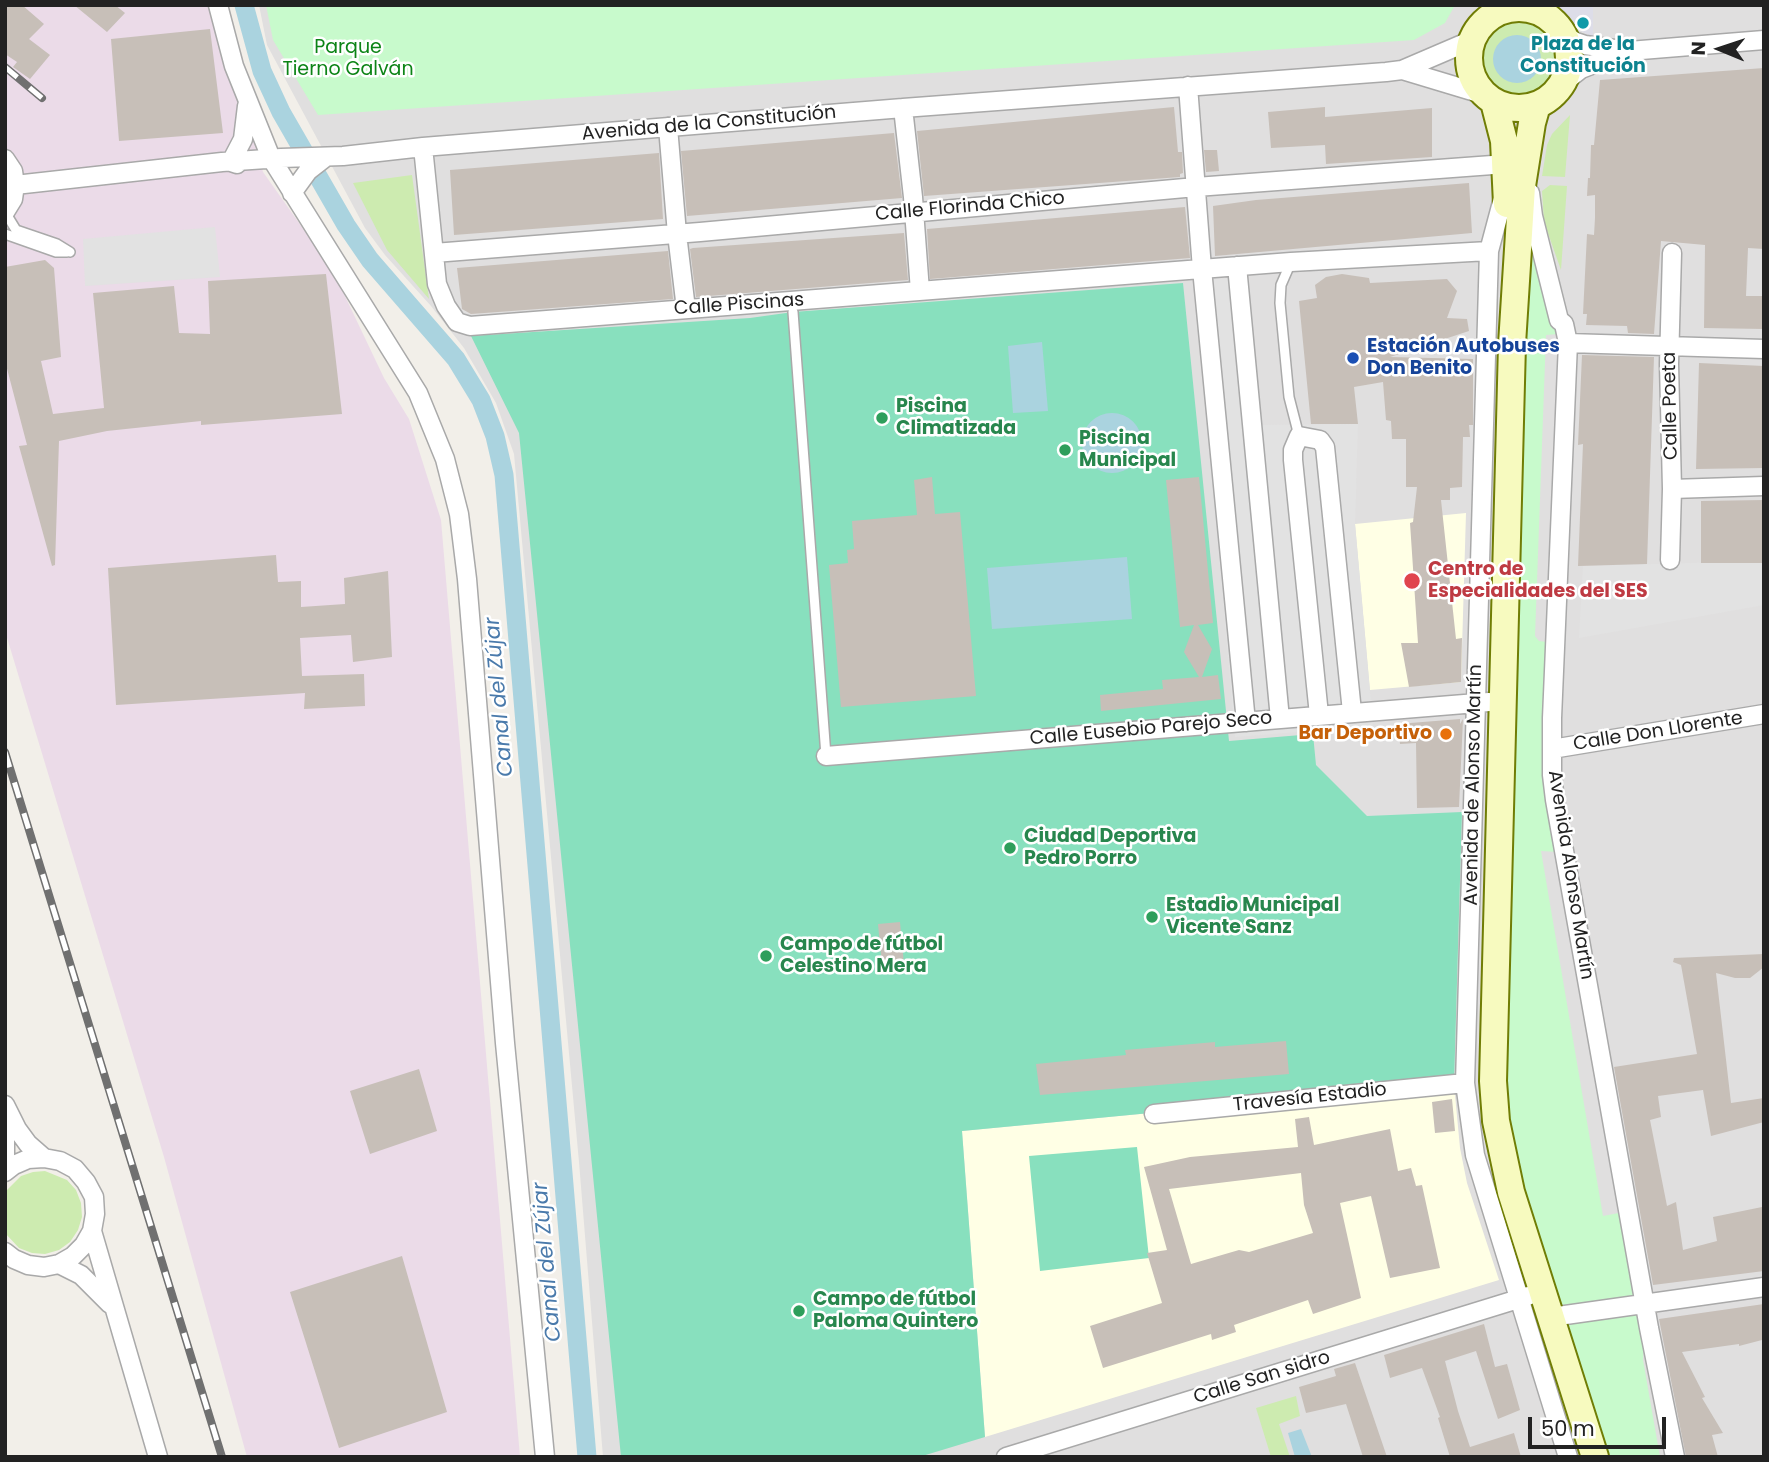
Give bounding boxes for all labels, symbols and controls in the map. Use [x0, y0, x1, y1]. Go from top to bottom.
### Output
north arrow [1685, 14, 1755, 84]
marker: Plaza de la Constitución [1575, 15, 1591, 31]
place label: Plaza de la Constitución [1520, 34, 1646, 78]
park label: Parque Tierno Galván [282, 37, 414, 81]
text: N [1685, 41, 1712, 56]
street label: Avenida de la Constitución [581, 102, 837, 146]
street label: Calle Florinda Chico [874, 187, 1066, 227]
street label: Calle Piscinas [673, 289, 805, 321]
place label: Estación Autobuses Don Benito [1367, 336, 1560, 380]
marker: Estación Autobuses Don Benito [1345, 350, 1361, 366]
street label: Calle Poeta [1659, 352, 1683, 460]
place label: Piscina Climatizada [896, 396, 1016, 440]
marker: Piscina Climatizada [874, 410, 890, 426]
place label: Piscina Municipal [1079, 428, 1176, 472]
marker: Piscina Municipal [1057, 442, 1073, 458]
place label: Centro de Especialidades del SES [1428, 559, 1648, 603]
marker: Centro de Especialidades del SES [1402, 571, 1422, 591]
water label: Canal del Zújar [480, 616, 520, 778]
street label: Avenida de Alonso Martín [1460, 664, 1488, 906]
street label: Calle Eusebio Parejo Seco [1029, 707, 1273, 751]
street label: Calle Don Llorente [1572, 707, 1744, 757]
place label: Bar Deportivo [1298, 723, 1432, 745]
marker: Bar Deportivo [1438, 726, 1454, 742]
street label: Avenida Alonso Martín [1542, 769, 1598, 981]
place label: Ciudad Deportiva Pedro Porro [1024, 826, 1196, 870]
marker: Ciudad Deportiva Pedro Porro [1002, 840, 1018, 856]
place label: Estadio Municipal Vicente Sanz [1166, 895, 1339, 939]
marker: Estadio Municipal Vicente Sanz [1144, 909, 1160, 925]
place label: Campo de fútbol Celestino Mera [780, 934, 943, 978]
marker: Campo de fútbol Celestino Mera [758, 948, 774, 964]
street label: Travesía Estadio [1232, 1079, 1388, 1117]
water label: Canal del Zújar [528, 1181, 568, 1343]
place label: Campo de fútbol Paloma Quintero [813, 1289, 978, 1333]
marker: Campo de fútbol Paloma Quintero [791, 1303, 807, 1319]
street label: Calle San sidro [1191, 1346, 1333, 1410]
scale bar [1531, 1402, 1669, 1446]
text: 50 m [1541, 1414, 1595, 1443]

